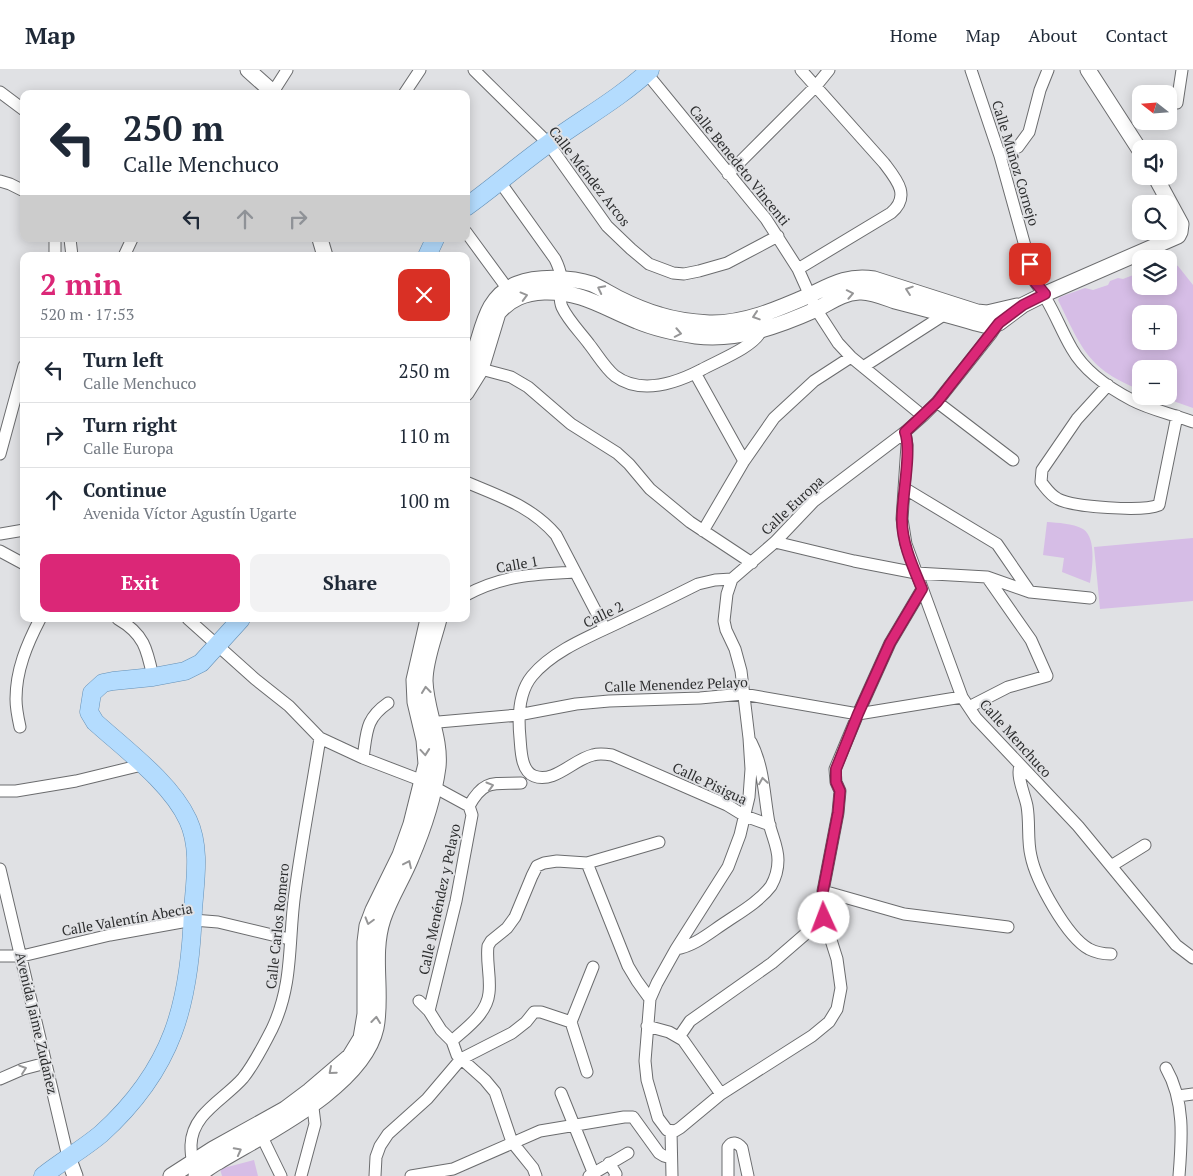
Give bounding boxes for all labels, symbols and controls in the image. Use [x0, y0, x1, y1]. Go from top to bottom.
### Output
text: Map [25, 19, 75, 51]
text: Home [890, 23, 937, 47]
text: Map [965, 23, 1000, 47]
text: About [1028, 23, 1077, 47]
text: Contact [1105, 23, 1168, 47]
north arrow [1132, 85, 1178, 130]
map controls [1132, 85, 1177, 405]
street label: Calle Muñoz Cornejo [988, 98, 1044, 228]
street label: Calle Benedeto Vincenti [685, 101, 795, 229]
text: 250 m [123, 105, 224, 151]
icon: left [40, 110, 105, 175]
street label: Calle Méndez Arcos [545, 122, 635, 230]
button: sound [1132, 140, 1177, 185]
text: Calle Menchuco [123, 149, 279, 178]
button: search [1132, 195, 1177, 240]
icon: left [178, 205, 206, 233]
icon: ahead [231, 205, 259, 233]
icon: right [284, 205, 312, 233]
pin [1009, 243, 1051, 285]
icon: arrive [1016, 250, 1044, 278]
button: layers [1132, 250, 1177, 295]
text: 2 min [40, 264, 122, 304]
button: close [398, 269, 450, 321]
one-way arrow [597, 285, 606, 295]
one-way arrow [905, 286, 914, 296]
one-way arrow [845, 289, 854, 300]
one-way arrow [519, 291, 528, 301]
text: 520 m · 17:53 [40, 303, 134, 325]
button: + [1132, 305, 1177, 350]
one-way arrow [752, 310, 761, 320]
one-way arrow [674, 327, 683, 338]
text: Turn left [83, 347, 164, 372]
icon: left [40, 356, 68, 384]
text: 250 m [399, 358, 450, 383]
button: − [1132, 360, 1177, 405]
text: Calle Menchuco [83, 372, 196, 394]
text: Turn right [83, 412, 177, 437]
icon: right [40, 421, 68, 449]
text: 110 m [399, 423, 450, 448]
text: Calle Europa [83, 437, 174, 459]
street label: Calle Europa [757, 471, 827, 539]
text: Continue [83, 477, 167, 502]
icon: ahead [40, 486, 68, 514]
text: 100 m [399, 488, 450, 513]
text: Avenida Víctor Agustín Ugarte [83, 502, 297, 524]
street label: Calle 1 [494, 551, 540, 577]
button: Exit [40, 554, 240, 612]
button: Share [250, 554, 450, 612]
street label: Calle 2 [580, 596, 626, 632]
street label: Calle Menendez Pelayo [604, 672, 748, 696]
one-way arrow [421, 686, 432, 694]
street label: Calle Menchuco [976, 695, 1056, 781]
one-way arrow [420, 748, 431, 756]
street label: Calle Pisigua [670, 757, 750, 809]
one-way arrow [758, 776, 768, 785]
one-way arrow [485, 781, 494, 791]
street label: Calle Menéndez y Pelayo [414, 821, 464, 976]
one-way arrow [402, 860, 413, 869]
street label: Calle Carlos Romero [261, 862, 293, 990]
position arrow [797, 891, 849, 943]
street label: Calle Valentín Abecia [60, 898, 194, 940]
one-way arrow [365, 917, 375, 925]
street label: Avenida Jaime Zudañez [11, 950, 63, 1096]
one-way arrow [370, 1016, 381, 1024]
one-way arrow [18, 1065, 26, 1075]
one-way arrow [328, 1066, 337, 1075]
one-way arrow [232, 1147, 241, 1157]

